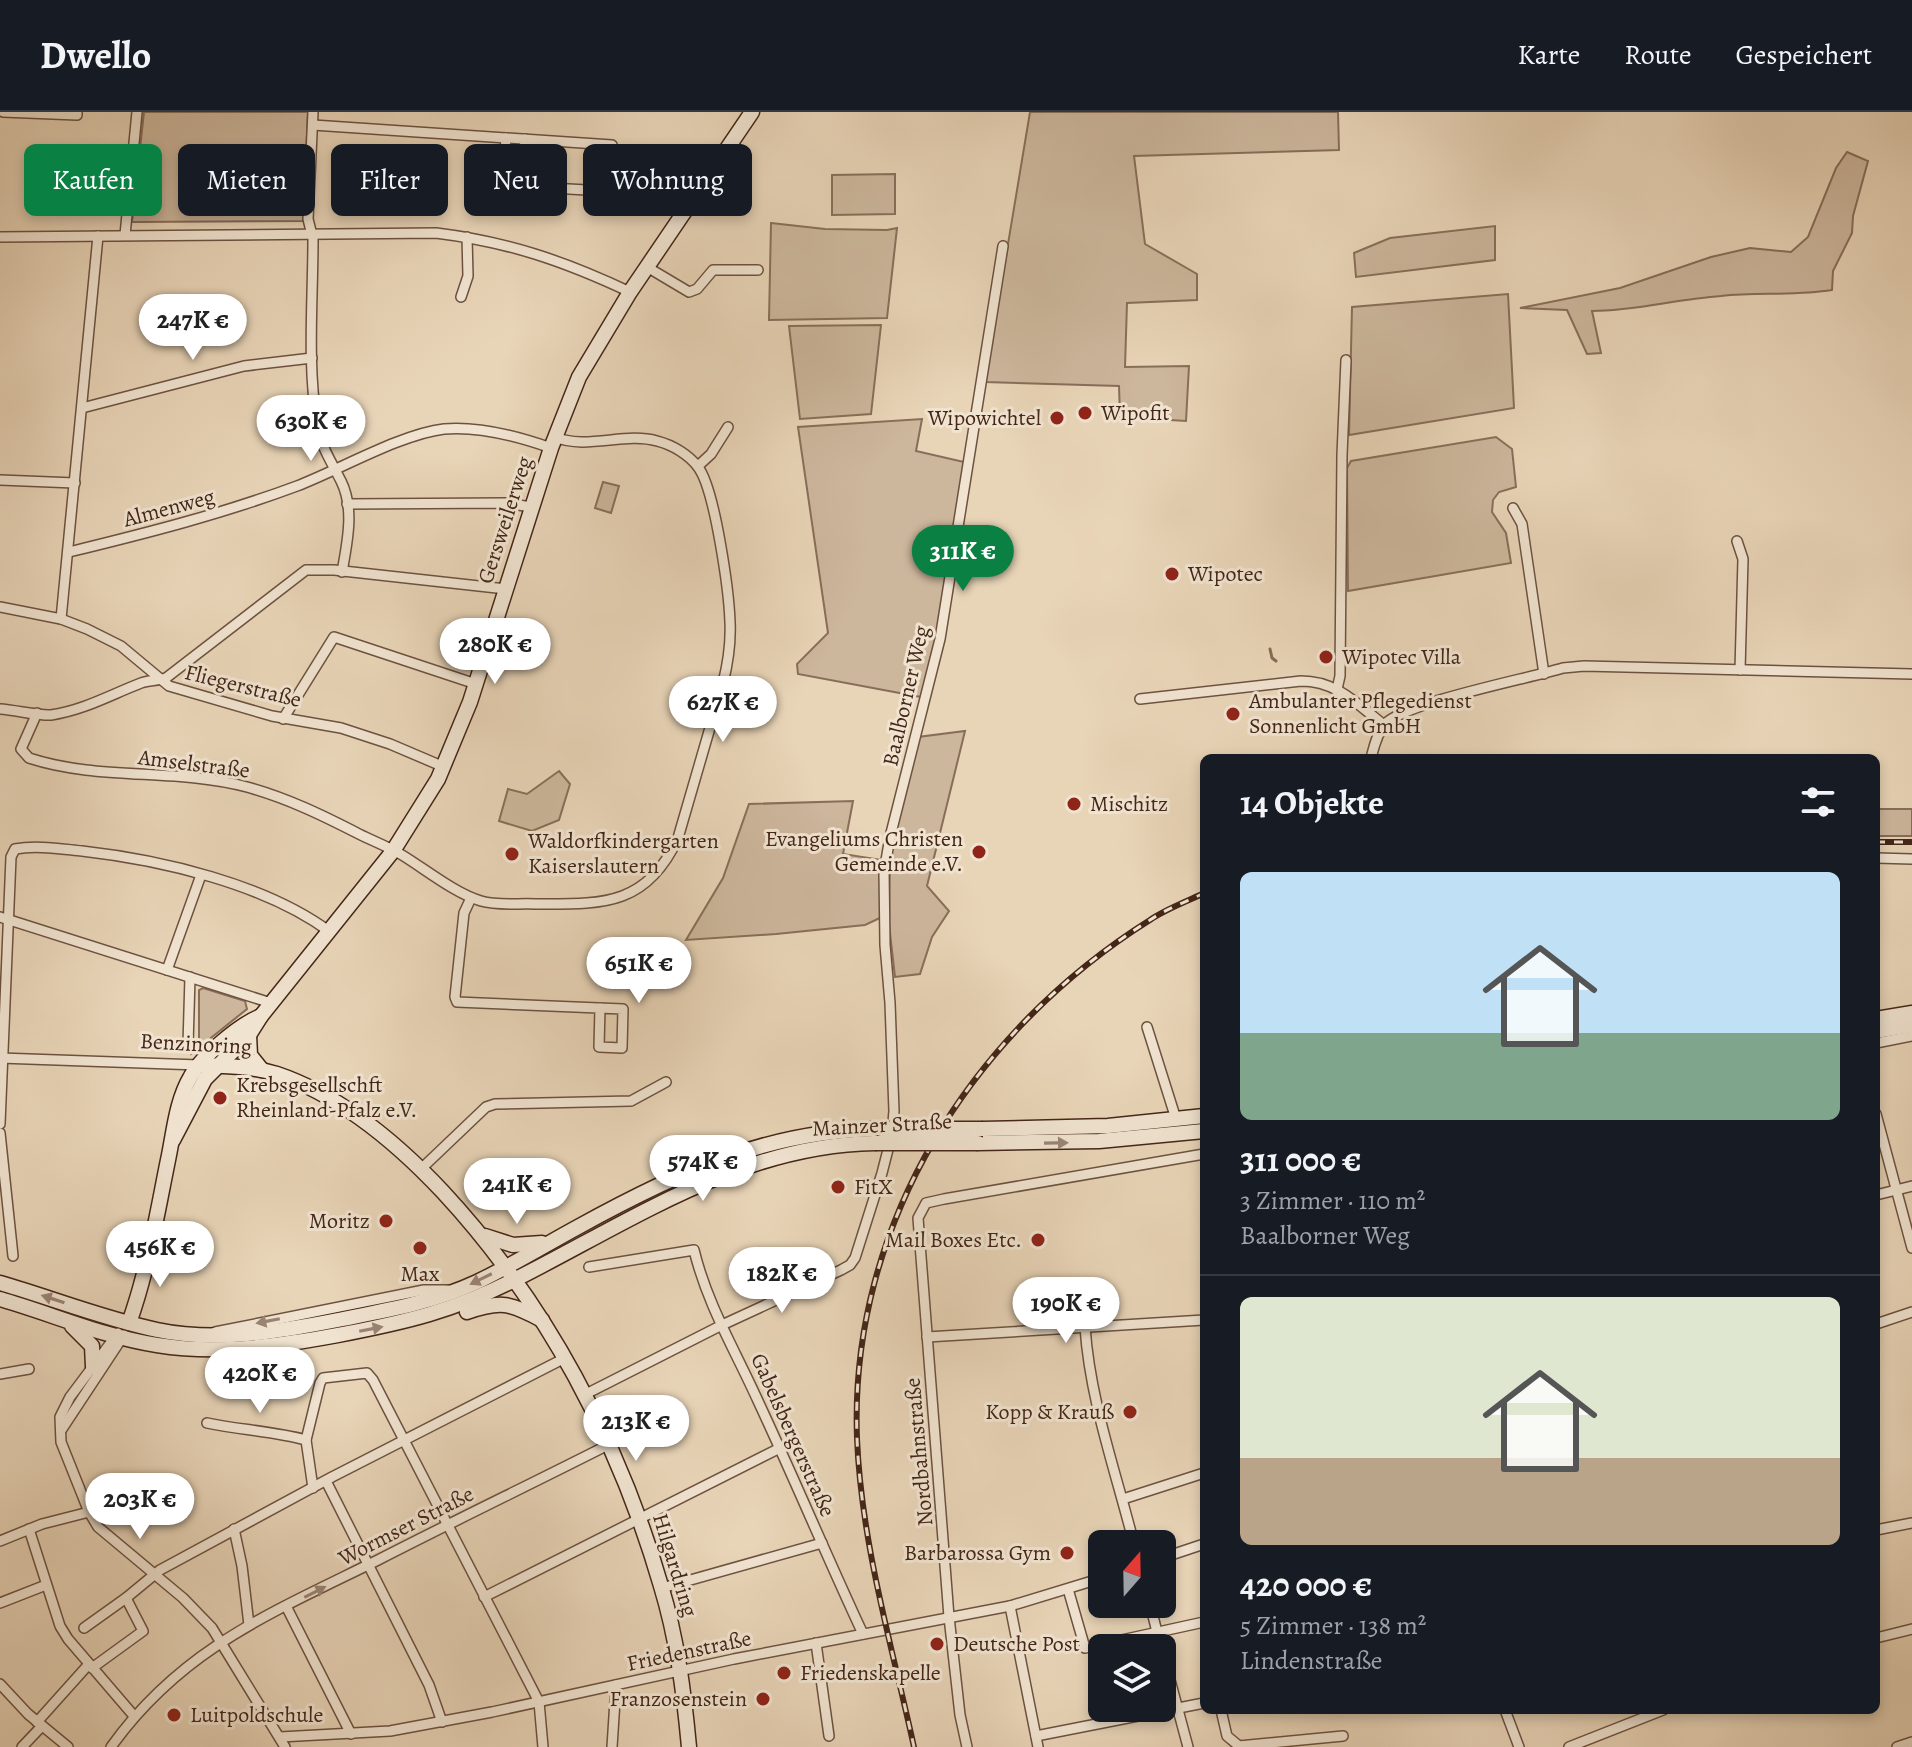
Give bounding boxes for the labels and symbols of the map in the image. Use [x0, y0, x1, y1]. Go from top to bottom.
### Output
pin: 247K € [128, 294, 258, 362]
pin: 630K € [246, 395, 376, 463]
place label: Wipofit [1100, 398, 1170, 428]
place label: Wipowichtel [927, 403, 1041, 433]
marker: Wipofit [1076, 404, 1094, 422]
marker: Wipowichtel [1048, 409, 1066, 427]
street label: Gersweilerweg [470, 452, 540, 588]
street label: Almenweg [119, 481, 218, 535]
pin: 311K € [898, 525, 1028, 593]
place label: Wipotec [1187, 559, 1263, 589]
marker: Wipotec [1163, 565, 1181, 583]
pin: 280K € [430, 618, 560, 686]
street label: Baalborner Weg [875, 623, 937, 769]
place label: Wipotec Villa [1341, 642, 1462, 672]
marker: Wipotec Villa [1317, 648, 1335, 666]
street label: Fliegerstraße [182, 657, 304, 715]
pin: 627K € [658, 676, 788, 744]
place label: Ambulanter Pflegedienst Sonnenlicht GmbH [1248, 686, 1472, 741]
marker: Ambulanter Pflegedienst Sonnenlicht GmbH [1224, 705, 1242, 723]
street label: Amselstraße [135, 742, 252, 786]
place label: Mischitz [1090, 789, 1168, 819]
marker: Mischitz [1065, 795, 1083, 813]
place label: Evangeliums Christen Gemeinde e.V. [765, 824, 963, 879]
place label: Waldorfkindergarten Kaiserslautern [527, 826, 719, 881]
marker: Evangeliums Christen Gemeinde e.V. [970, 843, 988, 861]
marker: Waldorfkindergarten Kaiserslautern [503, 845, 521, 863]
pin: 651K € [574, 937, 704, 1005]
street label: Benzinoring [139, 1026, 253, 1062]
place label: Krebsgesellschft Rheinland-Pfalz e.V. [236, 1070, 417, 1125]
marker: Krebsgesellschft Rheinland-Pfalz e.V. [211, 1089, 229, 1107]
street label: Mainzer Straße [811, 1106, 953, 1144]
pin: 574K € [638, 1135, 768, 1203]
one-way arrow [1044, 1136, 1069, 1149]
pin: 241K € [452, 1158, 582, 1226]
place label: FitX [854, 1172, 893, 1202]
marker: FitX [829, 1178, 847, 1196]
place label: Moritz [309, 1206, 370, 1236]
marker: Moritz [377, 1212, 395, 1230]
pin: 456K € [95, 1221, 225, 1289]
place label: Mail Boxes Etc. [885, 1225, 1022, 1255]
marker: Mail Boxes Etc. [1029, 1231, 1047, 1249]
marker: Max [411, 1239, 429, 1257]
pin: 182K € [717, 1247, 847, 1315]
place label: Max [400, 1259, 440, 1289]
one-way arrow [469, 1273, 492, 1286]
pin: 190K € [1001, 1277, 1131, 1345]
one-way arrow [41, 1292, 65, 1305]
one-way arrow [255, 1315, 280, 1327]
one-way arrow [359, 1322, 384, 1334]
pin: 420K € [195, 1347, 325, 1415]
street label: Gabelsbergerstraße [743, 1348, 843, 1522]
street label: Nordbahnstraße [898, 1376, 940, 1528]
pin: 213K € [571, 1395, 701, 1463]
place label: Kopp & Krauß [985, 1397, 1114, 1427]
marker: Kopp & Krauß [1121, 1403, 1139, 1421]
pin: 203K € [75, 1473, 205, 1541]
street label: Wormser Straße [332, 1479, 479, 1573]
street label: Hilgardring [645, 1510, 705, 1620]
north arrow [1088, 1530, 1176, 1618]
place label: Barbarossa Gym [904, 1538, 1051, 1568]
marker: Barbarossa Gym [1058, 1544, 1076, 1562]
one-way arrow [303, 1585, 326, 1598]
street label: Friedenstraße [624, 1623, 754, 1679]
place label: Deutsche Post [953, 1629, 1080, 1659]
marker: Deutsche Post [928, 1635, 946, 1653]
place label: Friedenskapelle [800, 1658, 941, 1688]
marker: Friedenskapelle [775, 1664, 793, 1682]
place label: Franzosenstein [610, 1684, 747, 1714]
marker: Franzosenstein [754, 1690, 772, 1708]
place label: Luitpoldschule [190, 1700, 323, 1730]
marker: Luitpoldschule [165, 1706, 183, 1724]

